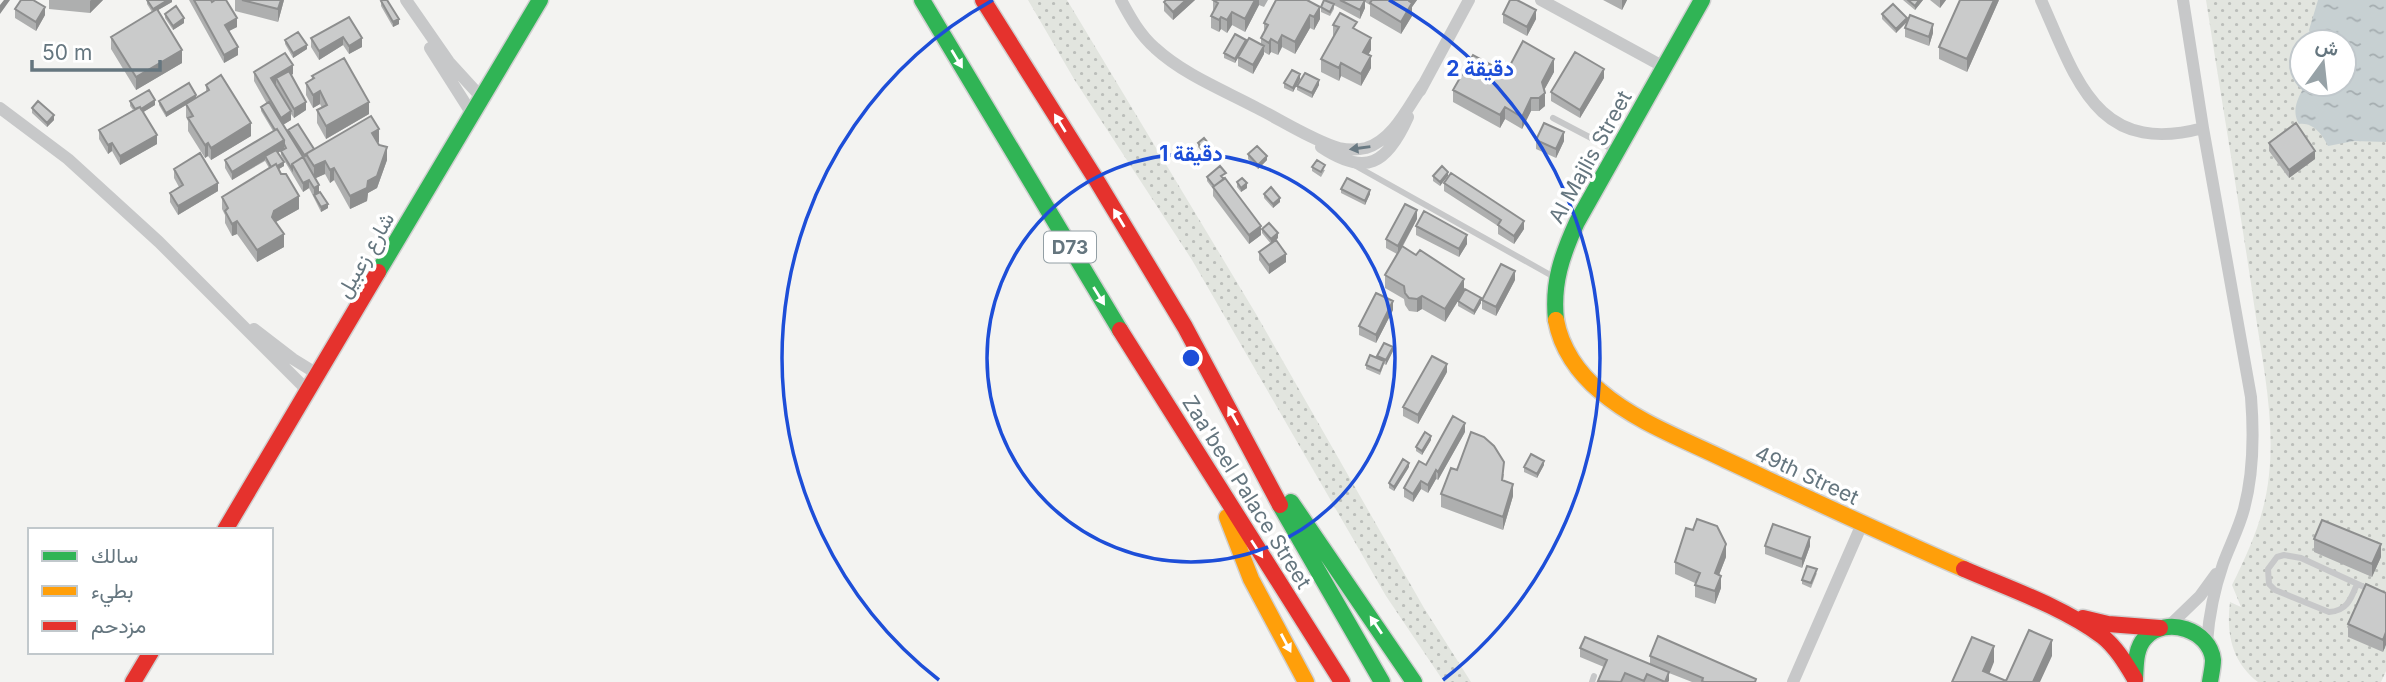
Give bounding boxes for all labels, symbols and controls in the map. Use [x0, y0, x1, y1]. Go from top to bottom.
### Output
scale bar [32, 28, 159, 72]
north arrow [2288, 28, 2358, 98]
text: ش [2313, 33, 2341, 61]
text: 50 m [42, 40, 92, 65]
one-way arrow [951, 49, 964, 68]
text: 2 دقيقة [1446, 56, 1514, 81]
street label: Al Majlis Street [1543, 86, 1637, 228]
one-way arrow [1054, 113, 1067, 133]
text: 1 دقيقة [1159, 141, 1223, 166]
one-way arrow [1349, 142, 1371, 153]
street label: شارع زعبيل [331, 208, 401, 303]
one-way arrow [1113, 209, 1126, 228]
road number: D73 [1044, 232, 1096, 262]
one-way arrow [1093, 286, 1106, 306]
centre of rings [1179, 346, 1203, 370]
street label: Zaa'beel Palace Street [1177, 391, 1317, 593]
one-way arrow [1227, 406, 1239, 425]
street label: 49th Street [1751, 440, 1863, 510]
legend [28, 528, 273, 654]
one-way arrow [1251, 539, 1264, 558]
text: سالك [91, 543, 138, 568]
text: بطيء [91, 578, 134, 608]
text: مزدحم [91, 613, 146, 640]
one-way arrow [1369, 616, 1383, 634]
one-way arrow [1279, 634, 1291, 654]

